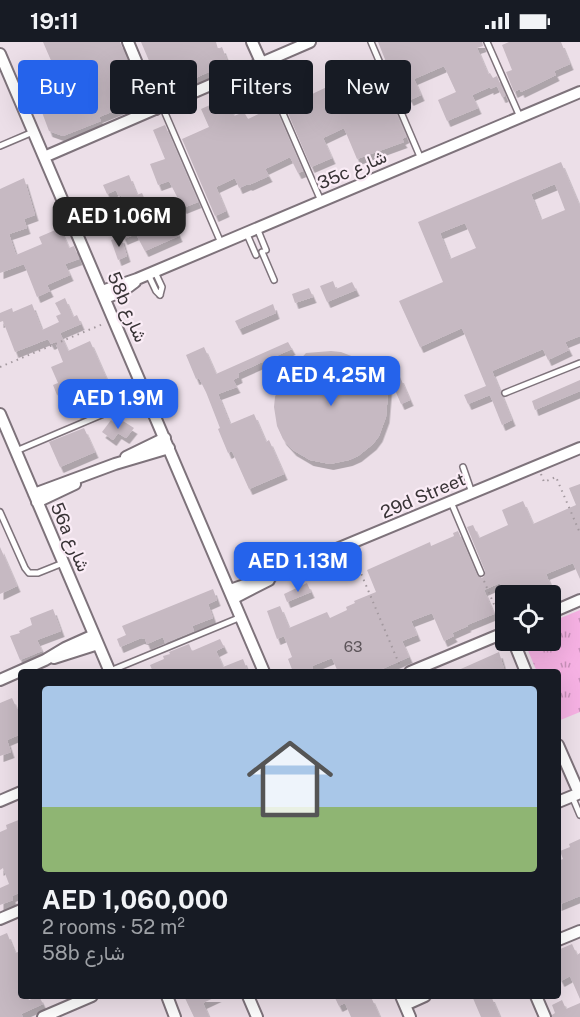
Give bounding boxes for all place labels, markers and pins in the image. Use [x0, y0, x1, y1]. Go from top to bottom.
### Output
pin: AED 1.06M [50, 197, 188, 248]
pin: AED 4.25M [262, 356, 400, 407]
pin: AED 1.9M [56, 379, 180, 430]
pin: AED 1.13M [229, 542, 367, 593]

